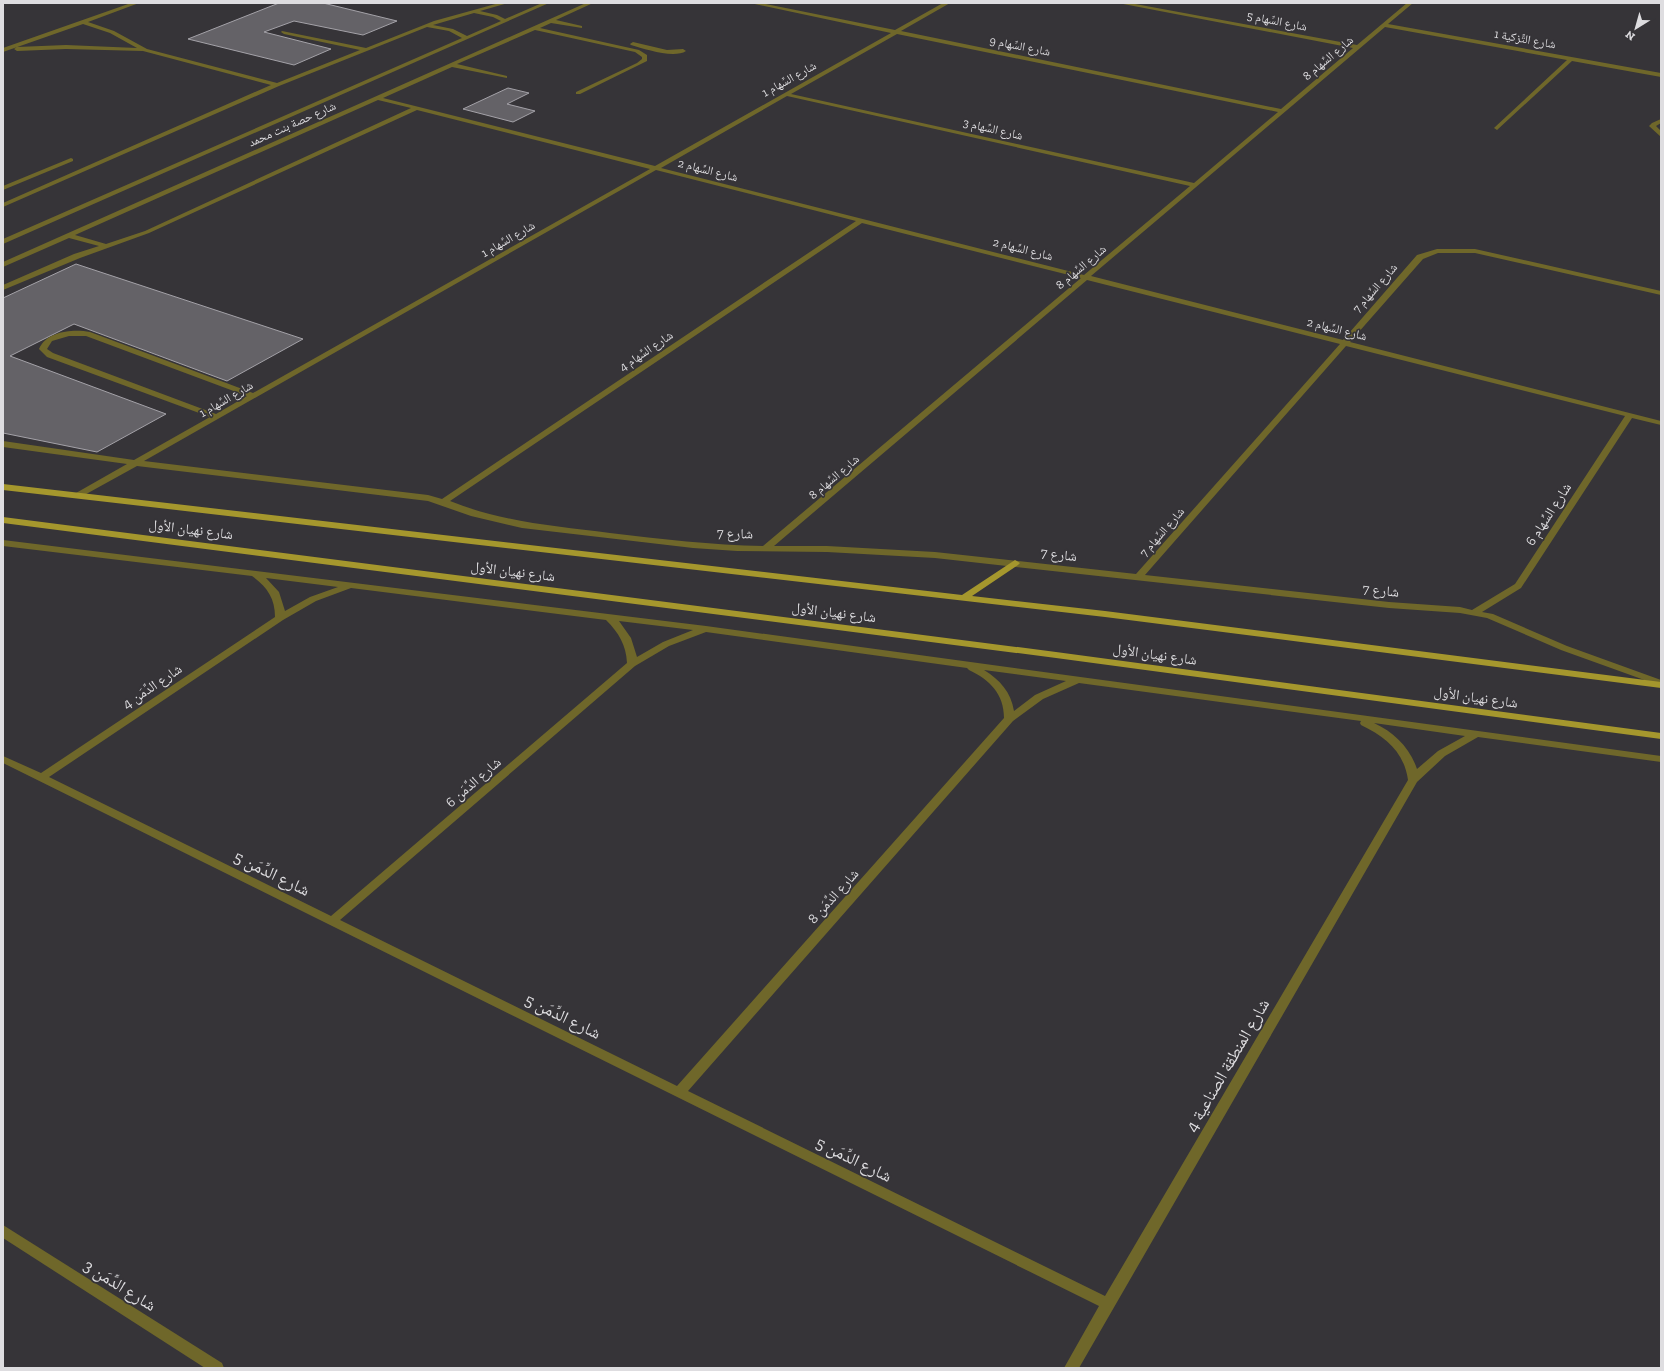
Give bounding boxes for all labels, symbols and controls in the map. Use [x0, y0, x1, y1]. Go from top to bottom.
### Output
street label: شارع السِّهام 5 [1245, 8, 1308, 35]
north arrow [1616, 8, 1656, 48]
street label: شارع التَّزكية 1 [1493, 27, 1557, 52]
text: N [1623, 27, 1638, 43]
street label: شارع السِّهام 9 [988, 33, 1052, 60]
street label: شارع السِّهام 8 [1300, 33, 1357, 84]
street label: شارع السِّهام 1 [759, 58, 819, 100]
street label: شارع حصة بنت محمد [246, 98, 338, 150]
street label: شارع السِّهام 3 [961, 115, 1024, 144]
street label: شارع السِّهام 2 [676, 156, 740, 185]
street label: شارع السِّهام 1 [479, 218, 538, 261]
street label: شارع السِّهام 2 [991, 235, 1055, 264]
street label: شارع السِّهام 8 [1053, 242, 1110, 293]
street label: شارع السِّهام 7 [1350, 260, 1401, 316]
street label: شارع السِّهام 2 [1305, 315, 1369, 344]
street label: شارع السِّهام 4 [617, 328, 676, 375]
street label: شارع السِّهام 1 [197, 378, 256, 421]
street label: شارع السِّهام 8 [806, 452, 863, 503]
street label: شارع السِّهام 6 [1522, 480, 1576, 550]
street label: شارع السِّهام 7 [1137, 504, 1188, 560]
street label: شارع نهيان الأول [148, 516, 234, 544]
street label: شارع 7 [716, 524, 753, 544]
street label: شارع 7 [1040, 544, 1078, 566]
street label: شارع نهيان الأول [470, 558, 556, 586]
street label: شارع 7 [1362, 580, 1400, 602]
street label: شارع نهيان الأول [791, 599, 877, 627]
street label: شارع نهيان الأول [1112, 640, 1198, 670]
street label: شارع الدِّمَن 4 [119, 660, 186, 713]
street label: شارع نهيان الأول [1433, 683, 1519, 713]
street label: شارع الدِّمَن 6 [442, 754, 505, 812]
street label: شارع الدِّمَن 5 [230, 846, 313, 902]
street label: شارع الدِّمَن 8 [804, 865, 863, 928]
street label: شارع الدِّمَن 5 [521, 989, 604, 1045]
street label: شارع المنطقة الصناعية 4 [1181, 995, 1275, 1136]
street label: شارع الدِّمَن 5 [812, 1132, 895, 1188]
street label: شارع الدِّمَن 3 [79, 1255, 160, 1317]

